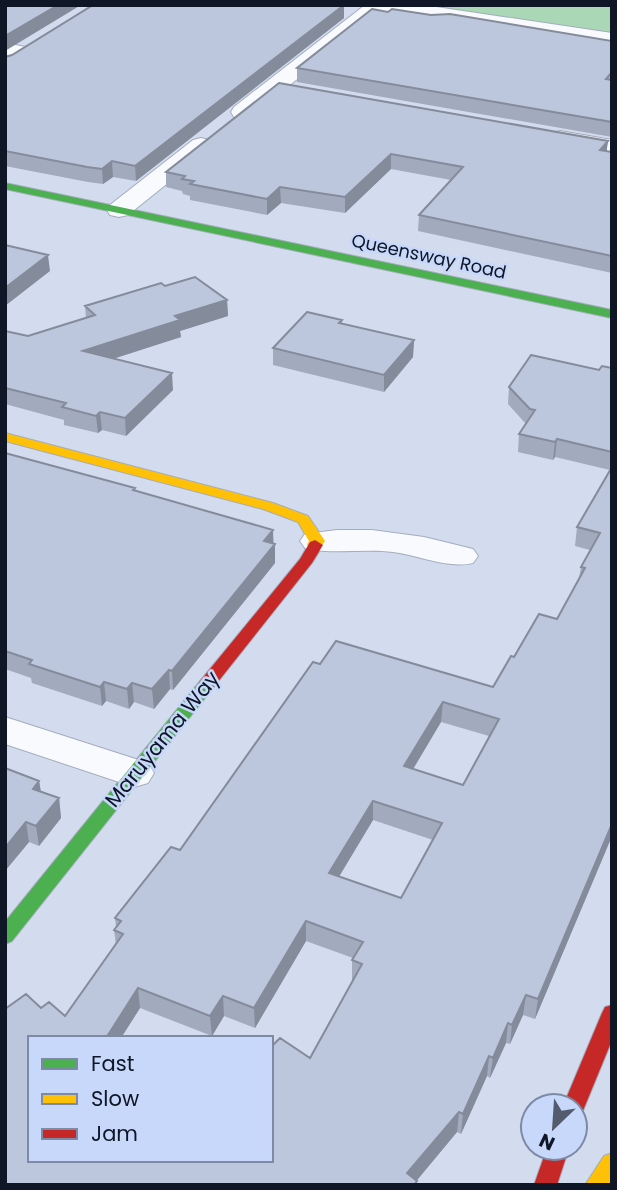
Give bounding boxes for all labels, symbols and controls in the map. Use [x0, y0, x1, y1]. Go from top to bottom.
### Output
street label: Queensway Road [349, 227, 509, 285]
street label: Maruyama Way [98, 665, 226, 813]
legend [28, 1036, 273, 1162]
text: Fast [91, 1049, 134, 1078]
text: Slow [91, 1084, 139, 1113]
north arrow [519, 1092, 589, 1162]
text: Jam [91, 1119, 138, 1148]
text: N [535, 1127, 559, 1157]

